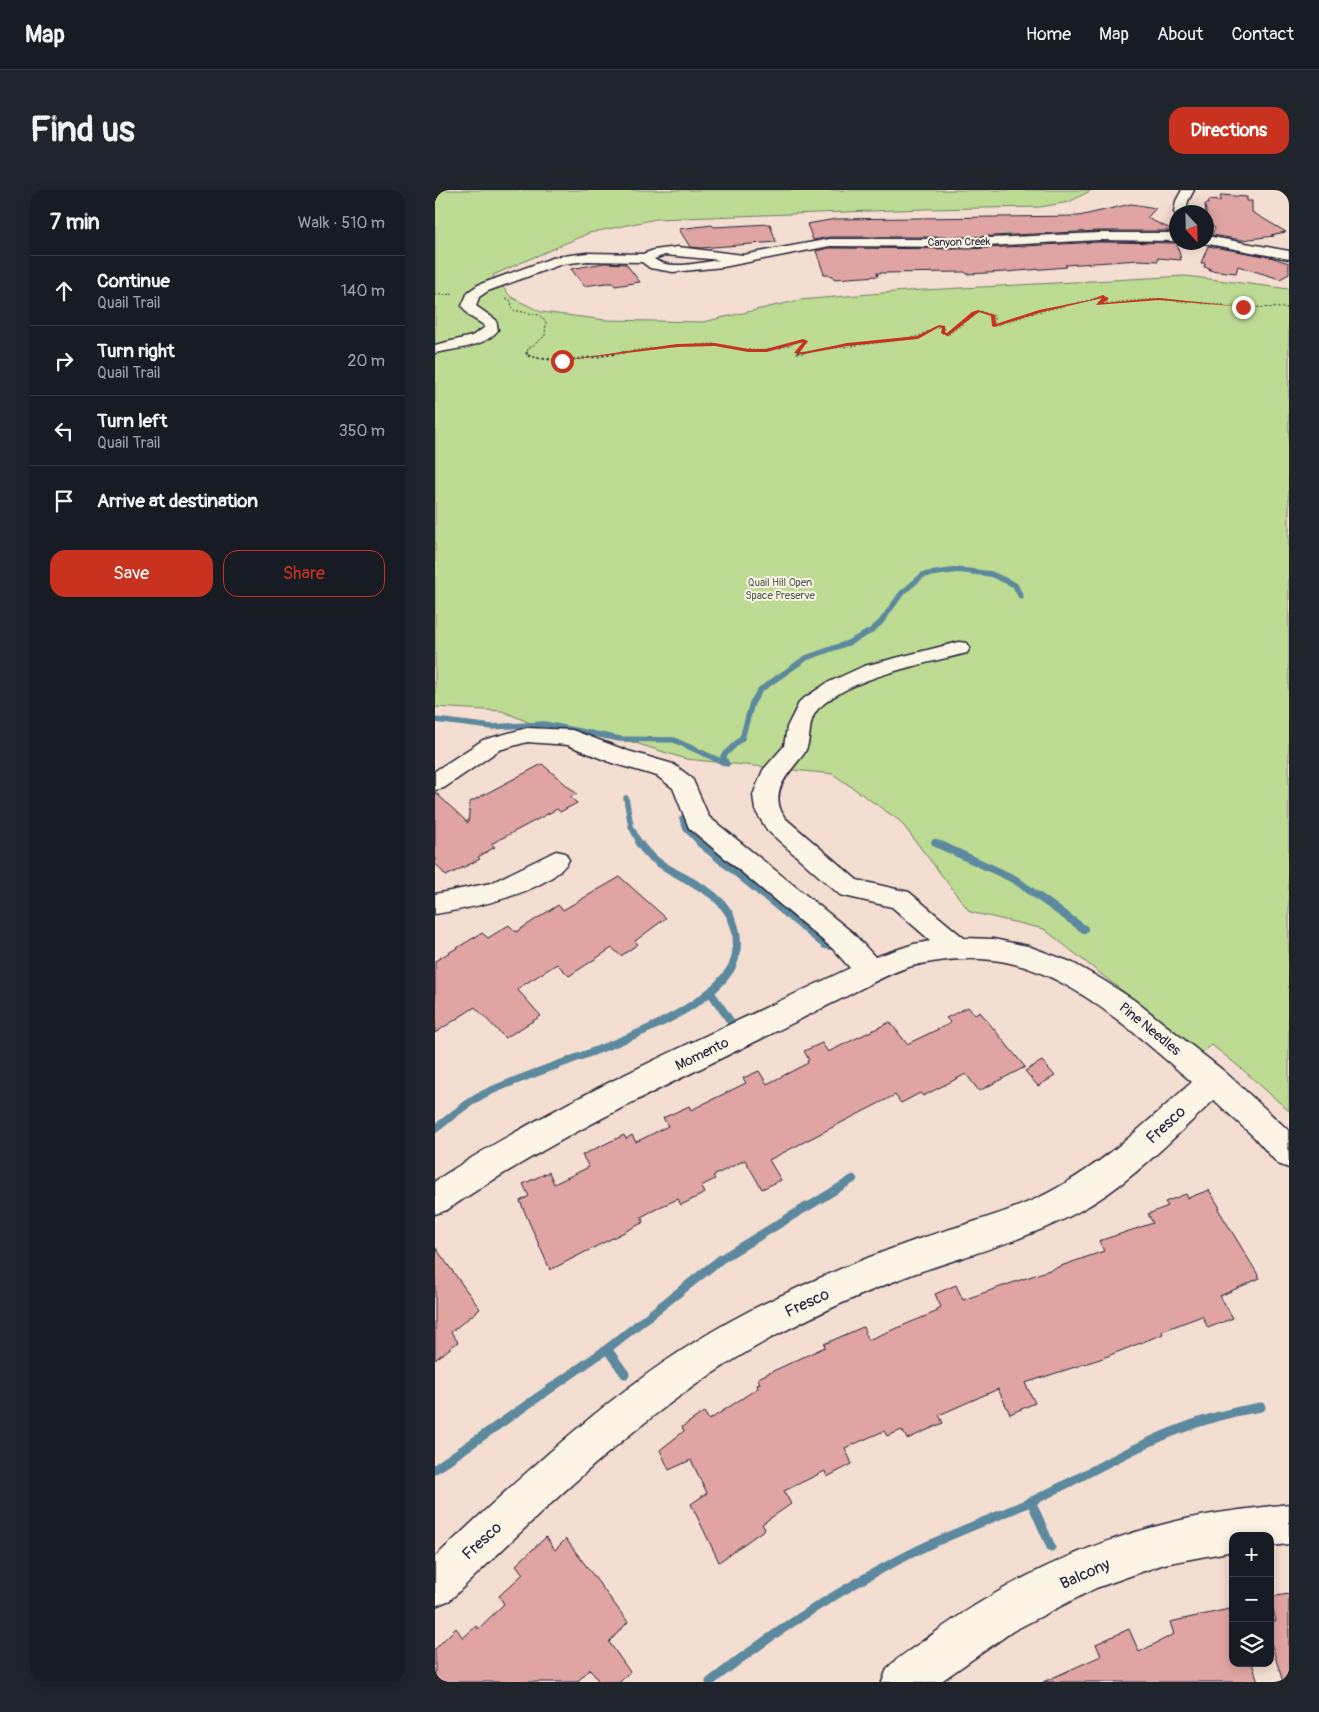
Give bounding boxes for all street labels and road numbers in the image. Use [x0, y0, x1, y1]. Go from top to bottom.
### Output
street label: Canyon Creek [928, 235, 991, 249]
street label: Pine Needles [1116, 999, 1185, 1060]
street label: Momento [673, 1034, 732, 1074]
street label: Fresco [1142, 1101, 1190, 1148]
street label: Fresco [782, 1284, 833, 1322]
street label: Fresco [458, 1517, 506, 1564]
street label: Balcony [1057, 1554, 1113, 1594]

